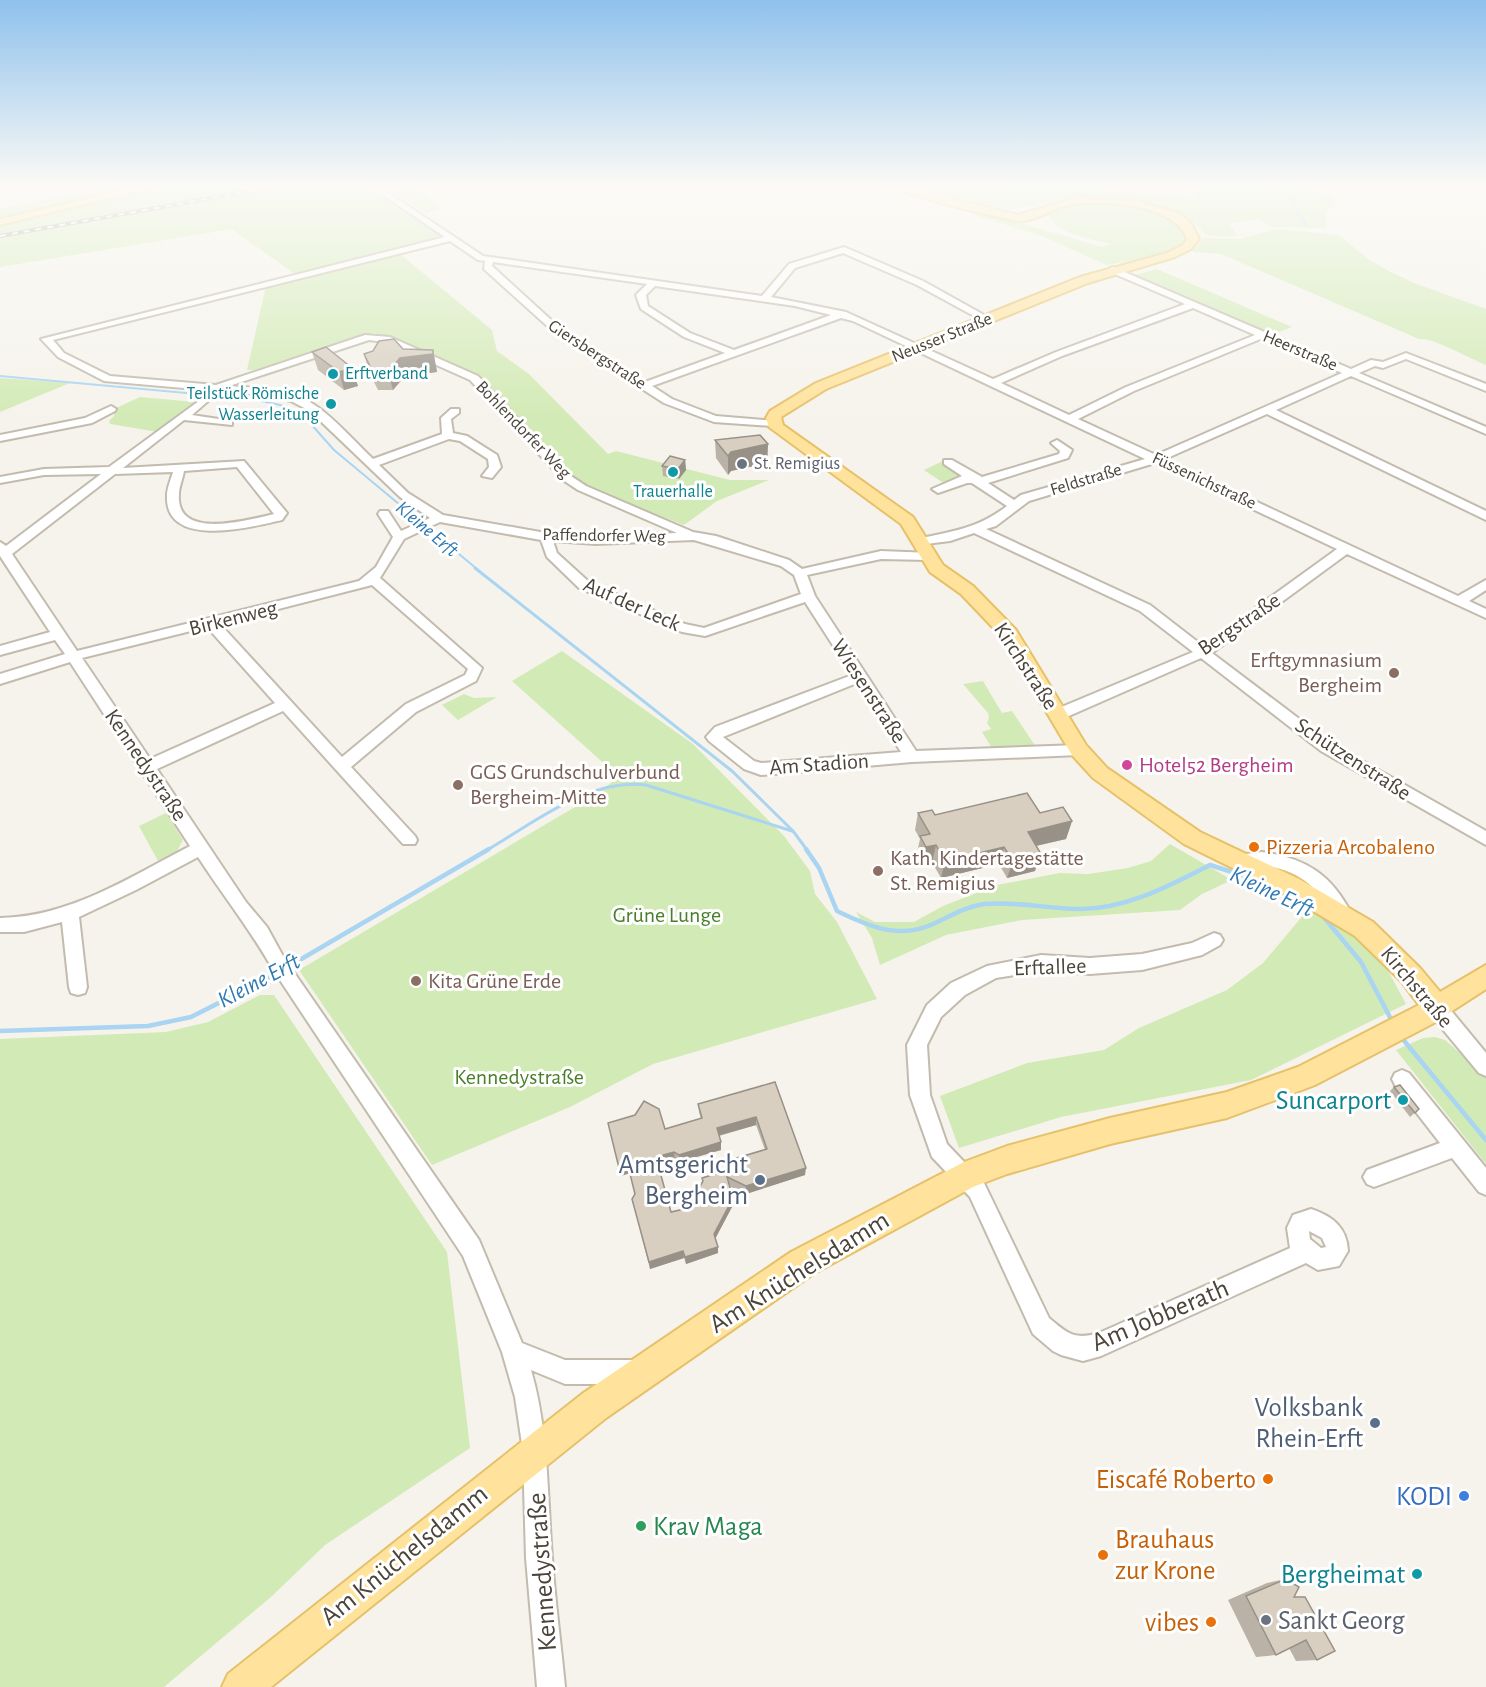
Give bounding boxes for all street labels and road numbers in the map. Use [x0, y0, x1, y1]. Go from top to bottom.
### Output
street label: Neusser Straße [889, 310, 995, 366]
street label: Giersbergstraße [545, 317, 649, 393]
street label: Heerstraße [1260, 327, 1340, 375]
street label: Bohlendorfer Weg [472, 378, 574, 482]
street label: Füssenichstraße [1149, 449, 1259, 513]
street label: Feldstraße [1048, 461, 1124, 499]
street label: Paffendorfer Weg [542, 526, 666, 546]
street label: Auf der Leck [580, 573, 684, 635]
street label: Bergstraße [1194, 589, 1284, 659]
street label: Birkenweg [187, 596, 280, 640]
street label: Kirchstraße [990, 619, 1062, 713]
street label: Wiesenstraße [827, 635, 911, 747]
street label: Kennedystraße [101, 705, 191, 825]
street label: Schützenstraße [1291, 714, 1415, 804]
street label: Am Stadion [768, 750, 870, 778]
street label: Kirchstraße [1377, 942, 1457, 1032]
street label: Erftallee [1013, 955, 1087, 979]
street label: Am Knüchelsdamm [704, 1206, 894, 1338]
street label: Am Jobberath [1087, 1274, 1233, 1356]
street label: Am Knüchelsdamm [315, 1480, 493, 1630]
street label: Kennedystraße [523, 1492, 562, 1652]

